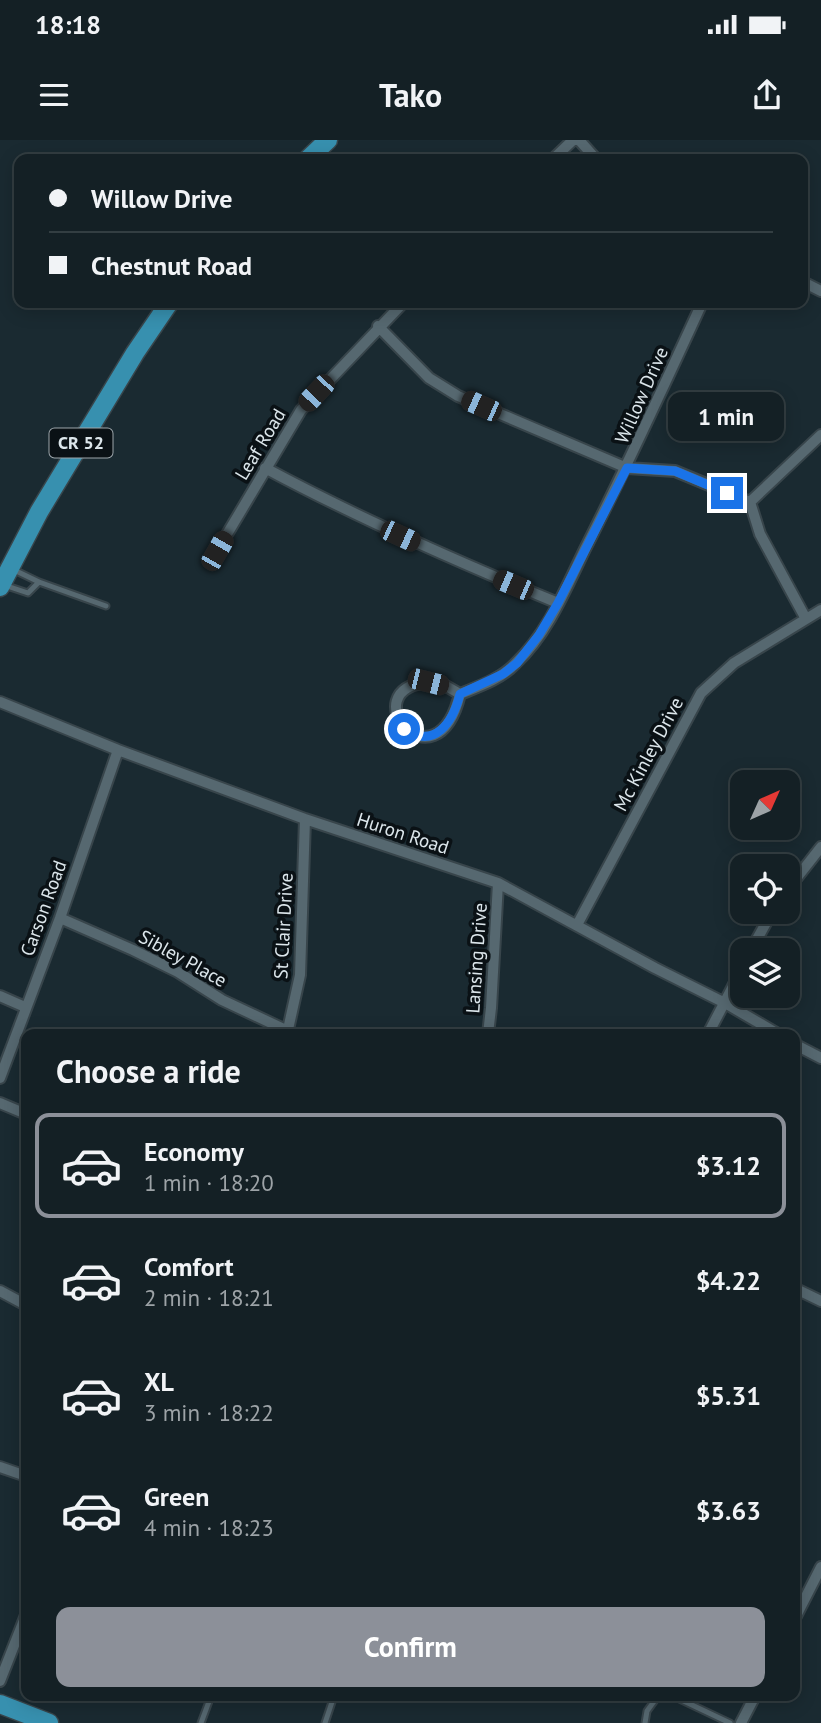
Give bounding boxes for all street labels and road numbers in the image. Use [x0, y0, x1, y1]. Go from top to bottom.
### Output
street label: Willow Drive [609, 343, 673, 447]
street label: Leaf Road [229, 404, 291, 484]
road number: CR 52 [50, 428, 112, 458]
street label: Mc Kinley Drive [608, 693, 688, 815]
street label: Huron Road [354, 807, 452, 859]
street label: Carson Road [15, 857, 71, 959]
street label: St Clair Drive [268, 872, 298, 980]
street label: Lansing Drive [460, 902, 492, 1014]
street label: Sibley Place [135, 924, 231, 992]

